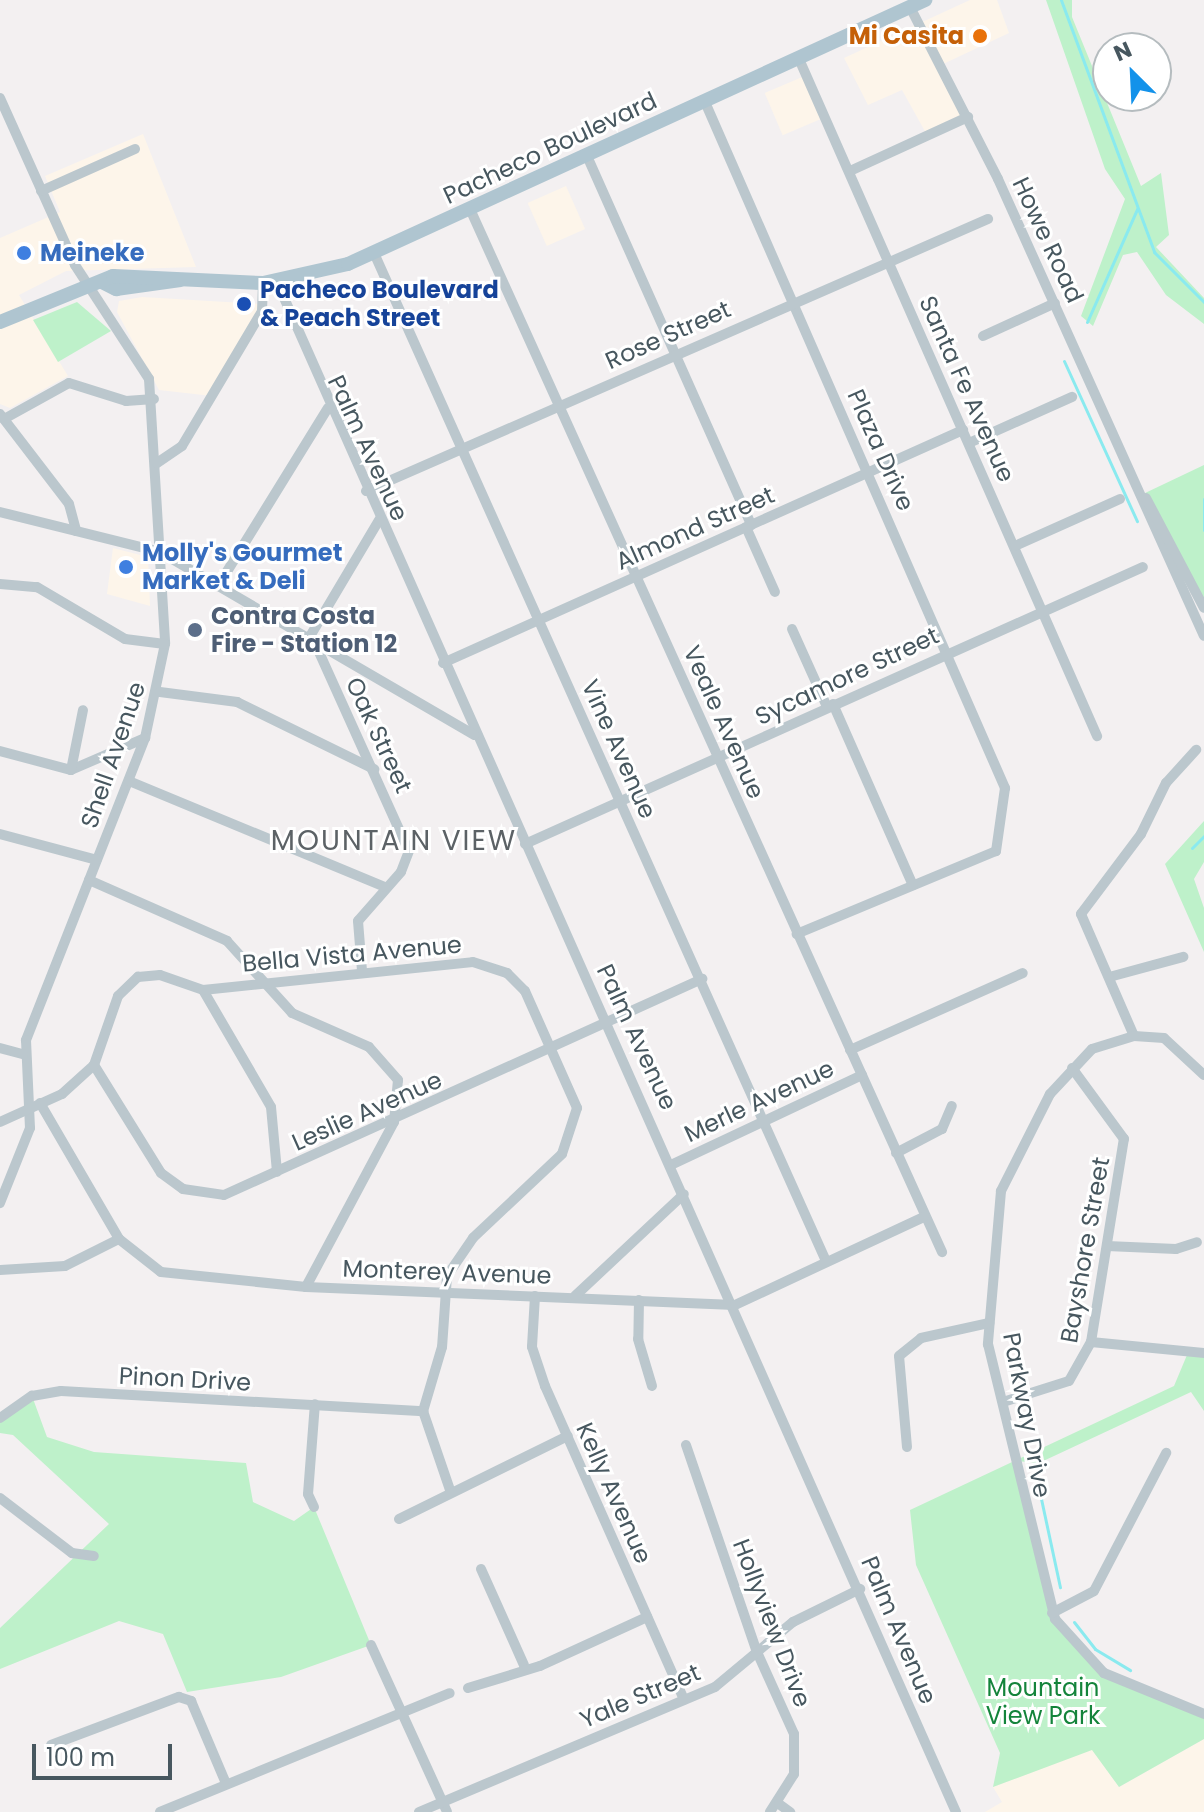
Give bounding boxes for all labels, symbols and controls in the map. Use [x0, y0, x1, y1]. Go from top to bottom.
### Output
place label: Mi Casita [849, 22, 964, 50]
marker: Mi Casita [971, 27, 989, 45]
north arrow [1092, 32, 1172, 112]
text: N [1109, 34, 1137, 69]
street label: Pacheco Boulevard [439, 86, 661, 210]
street label: Howe Road [1006, 173, 1090, 307]
place label: Meineke [40, 239, 144, 267]
marker: Meineke [15, 244, 33, 262]
place label: Pacheco Boulevard & Peach Street [260, 276, 499, 332]
street label: Santa Fe Avenue [913, 292, 1021, 486]
marker: Pacheco Boulevard & Peach Street [235, 295, 253, 313]
street label: Rose Street [601, 295, 735, 375]
street label: Palm Avenue [322, 371, 414, 525]
street label: Plaza Drive [841, 385, 921, 515]
street label: Almond Street [611, 480, 779, 576]
place label: Molly's Gourmet Market & Deli [142, 539, 342, 595]
marker: Molly's Gourmet Market & Deli [117, 558, 135, 576]
place label: Contra Costa Fire - Station 12 [211, 602, 397, 658]
marker: Contra Costa Fire - Station 12 [186, 621, 204, 639]
street label: Sycamore Street [751, 621, 943, 731]
street label: Veale Avenue [677, 641, 771, 803]
street label: Oak Street [340, 673, 418, 797]
street label: Vine Avenue [576, 675, 662, 823]
street label: Shell Avenue [75, 678, 151, 832]
district label: MOUNTAIN VIEW [271, 824, 517, 858]
street label: Bella Vista Avenue [241, 930, 463, 978]
street label: Palm Avenue [591, 960, 683, 1114]
street label: Merle Avenue [680, 1054, 838, 1148]
street label: Leslie Avenue [288, 1065, 446, 1157]
street label: Bayshore Street [1054, 1155, 1116, 1345]
street label: Monterey Avenue [342, 1254, 552, 1290]
street label: Parkway Drive [997, 1330, 1057, 1500]
street label: Pinon Drive [118, 1361, 252, 1397]
street label: Kelly Avenue [570, 1418, 658, 1568]
street label: Hollyview Drive [727, 1535, 817, 1711]
street label: Palm Avenue [855, 1552, 943, 1708]
street label: Yale Street [576, 1658, 704, 1734]
park label: Mountain View Park [986, 1674, 1100, 1730]
scale bar [36, 1728, 176, 1778]
text: 100 m [46, 1741, 115, 1774]

